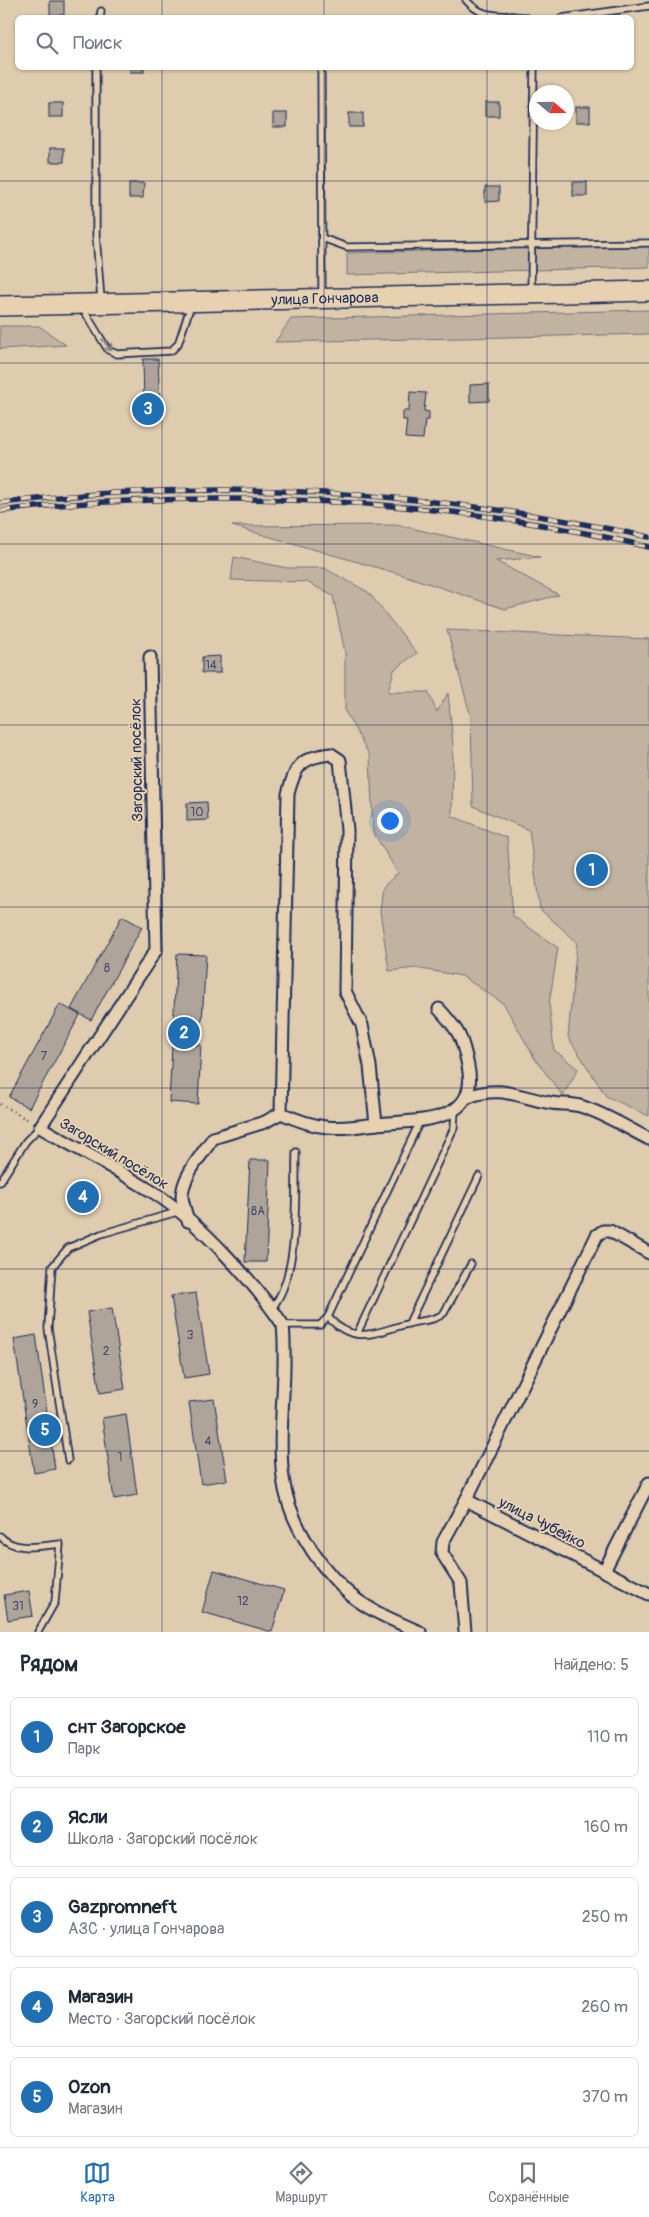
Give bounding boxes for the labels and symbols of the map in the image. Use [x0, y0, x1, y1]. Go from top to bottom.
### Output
north arrow [529, 85, 574, 130]
street label: улица Гончарова [270, 288, 379, 309]
one-way arrow [101, 339, 112, 352]
pin: 3 [132, 390, 164, 428]
house number: 14 [205, 658, 217, 673]
street label: Загорский посёлок [126, 698, 148, 822]
house number: 10 [191, 805, 203, 820]
your location [377, 808, 403, 834]
pin: 1 [576, 851, 608, 889]
house number: 8 [104, 961, 110, 976]
pin: 2 [168, 1014, 200, 1052]
house number: 7 [41, 1049, 48, 1064]
street label: Загорский посёлок [56, 1114, 172, 1194]
pin: 4 [67, 1178, 99, 1216]
house number: 8А [251, 1204, 265, 1219]
house number: 3 [187, 1328, 194, 1343]
house number: 2 [103, 1344, 110, 1359]
house number: 9 [32, 1397, 38, 1412]
pin: 5 [29, 1411, 61, 1449]
house number: 4 [205, 1434, 212, 1449]
house number: 1 [118, 1450, 122, 1465]
street label: улица Чубейко [494, 1493, 589, 1553]
house number: 12 [237, 1594, 249, 1609]
house number: 31 [12, 1599, 24, 1614]

